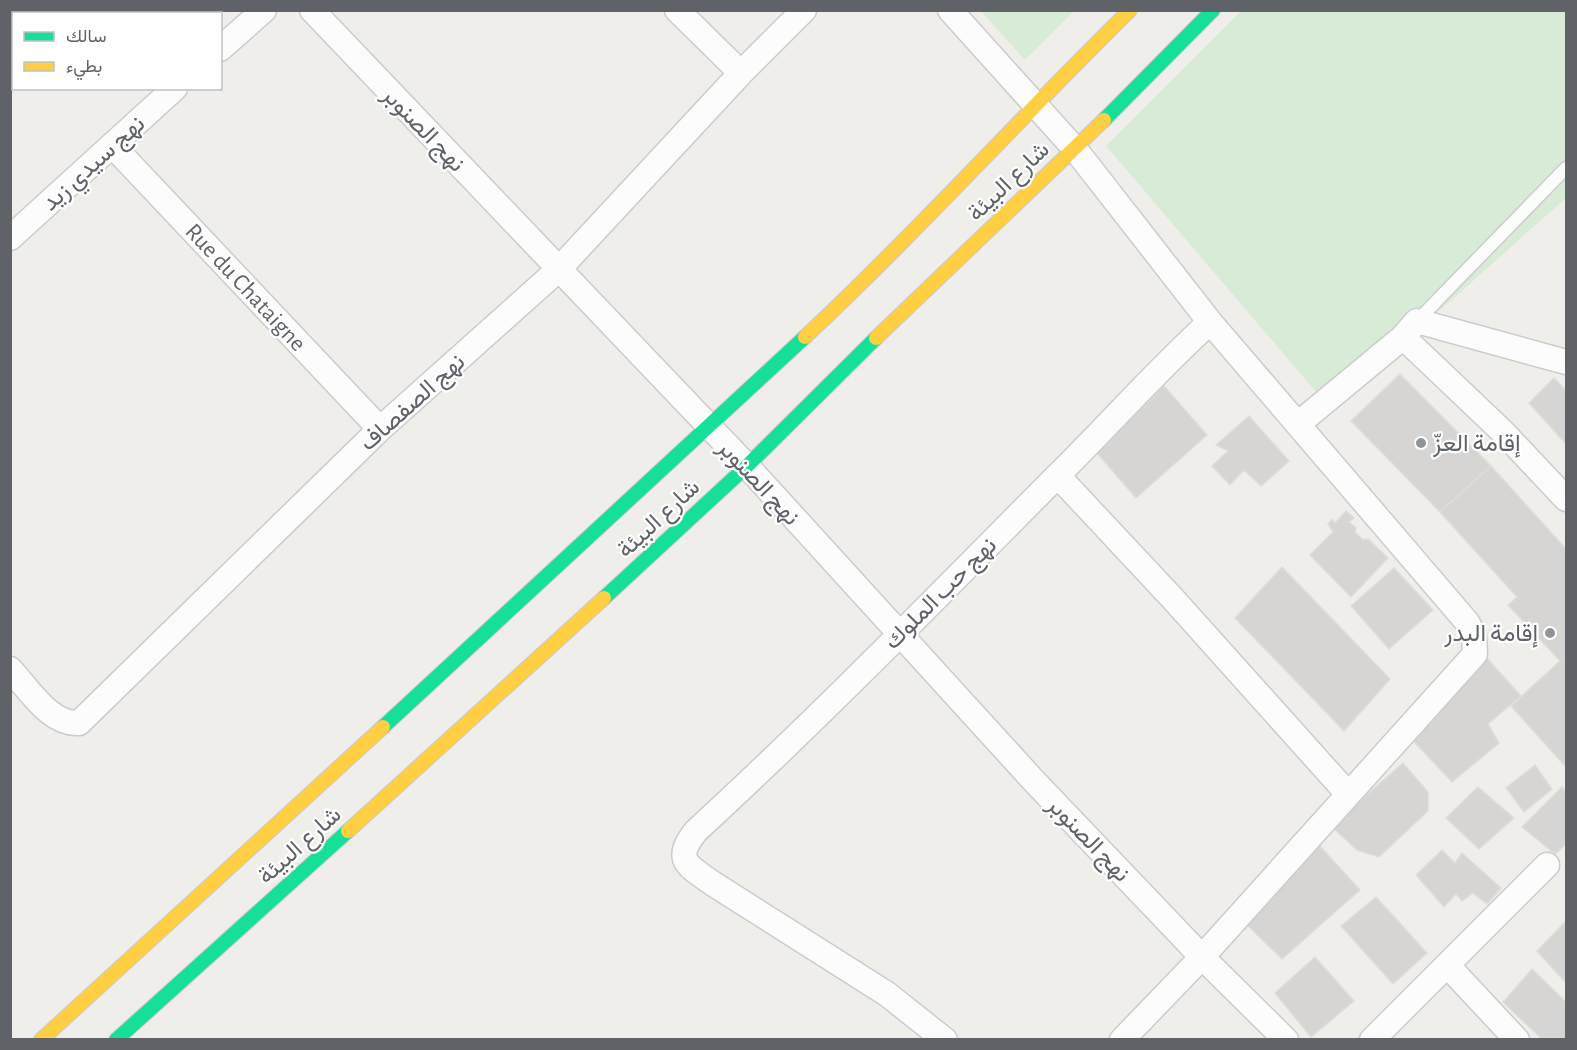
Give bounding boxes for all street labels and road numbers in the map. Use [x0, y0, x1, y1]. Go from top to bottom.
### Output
street label: نهج الصنوبر [374, 82, 469, 179]
street label: نهج سيدي زيد [38, 112, 154, 220]
street label: شارع البيئة [963, 137, 1056, 228]
street label: Rue du Chataigne [180, 219, 310, 356]
street label: نهج الصفصاف [356, 350, 472, 459]
street label: نهج الصنوبر [709, 434, 804, 533]
street label: شارع البيئة [613, 475, 707, 565]
street label: نهج حب الملوك [880, 533, 1004, 657]
street label: نهج الصنوبر [1039, 792, 1134, 889]
street label: شارع البيئة [253, 802, 348, 891]

